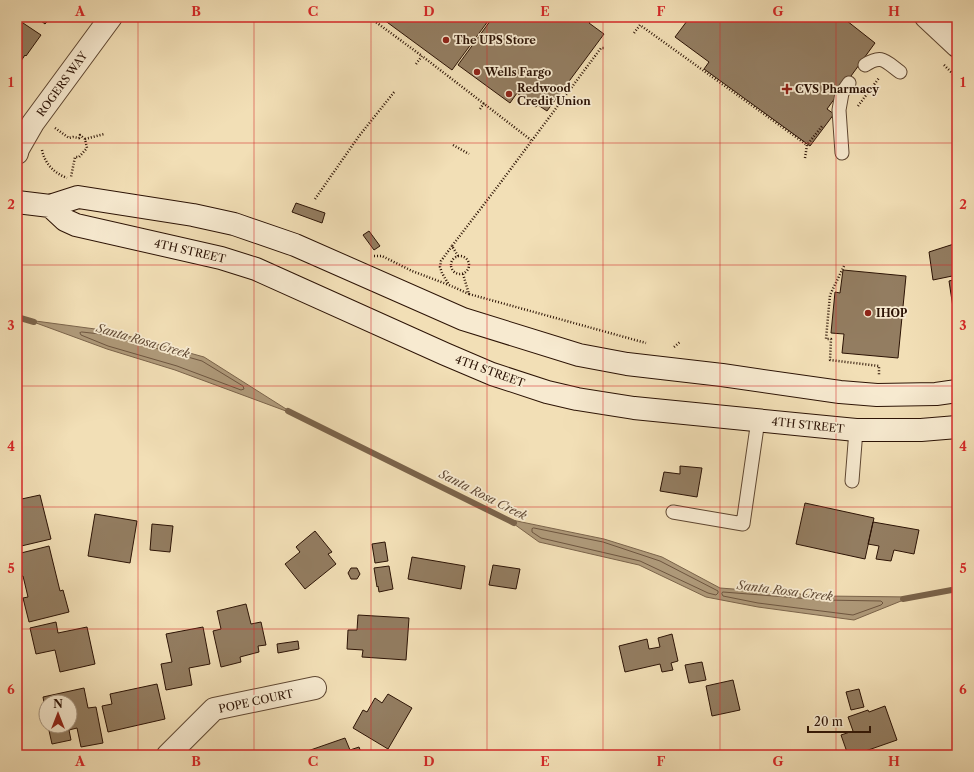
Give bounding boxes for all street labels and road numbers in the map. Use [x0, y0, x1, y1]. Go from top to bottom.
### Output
street label: ROGERS WAY [34, 49, 90, 119]
street label: 4TH STREET [153, 236, 228, 266]
street label: 4TH STREET [453, 352, 528, 390]
street label: 4TH STREET [771, 414, 846, 436]
street label: POPE COURT [217, 686, 295, 716]

